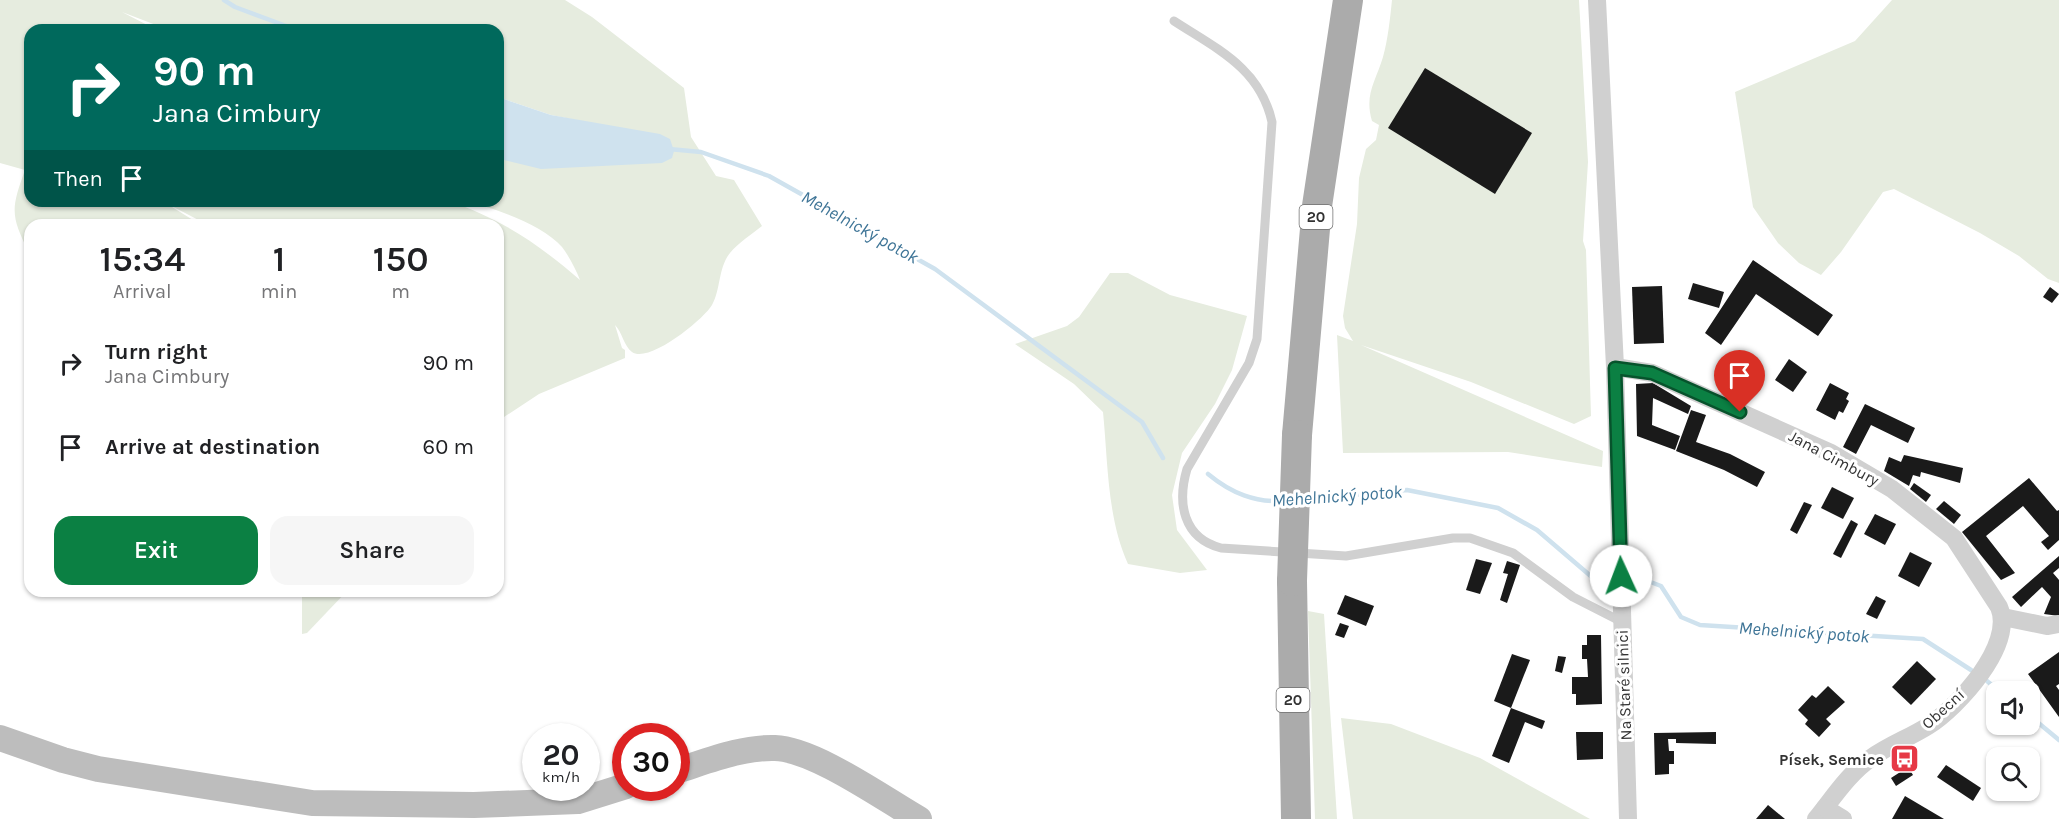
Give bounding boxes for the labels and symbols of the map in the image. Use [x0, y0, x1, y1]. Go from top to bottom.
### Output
water label: Mehelnický potok [797, 186, 923, 269]
road number: 20 [1300, 205, 1332, 229]
pin [1714, 350, 1765, 412]
street label: Jana Cimbury [1786, 426, 1883, 490]
water label: Mehelnický potok [1271, 480, 1404, 512]
position arrow [1589, 544, 1653, 608]
water label: Mehelnický potok [1738, 616, 1871, 648]
street label: Na Staré silnici [1613, 629, 1635, 741]
street label: Obecní [1918, 685, 1968, 733]
road number: 20 [1276, 688, 1310, 712]
speed limit sign: 30 [612, 723, 690, 801]
bus stop icon: Písek, Semice [1889, 743, 1921, 775]
place label: Písek, Semice [1779, 750, 1884, 769]

